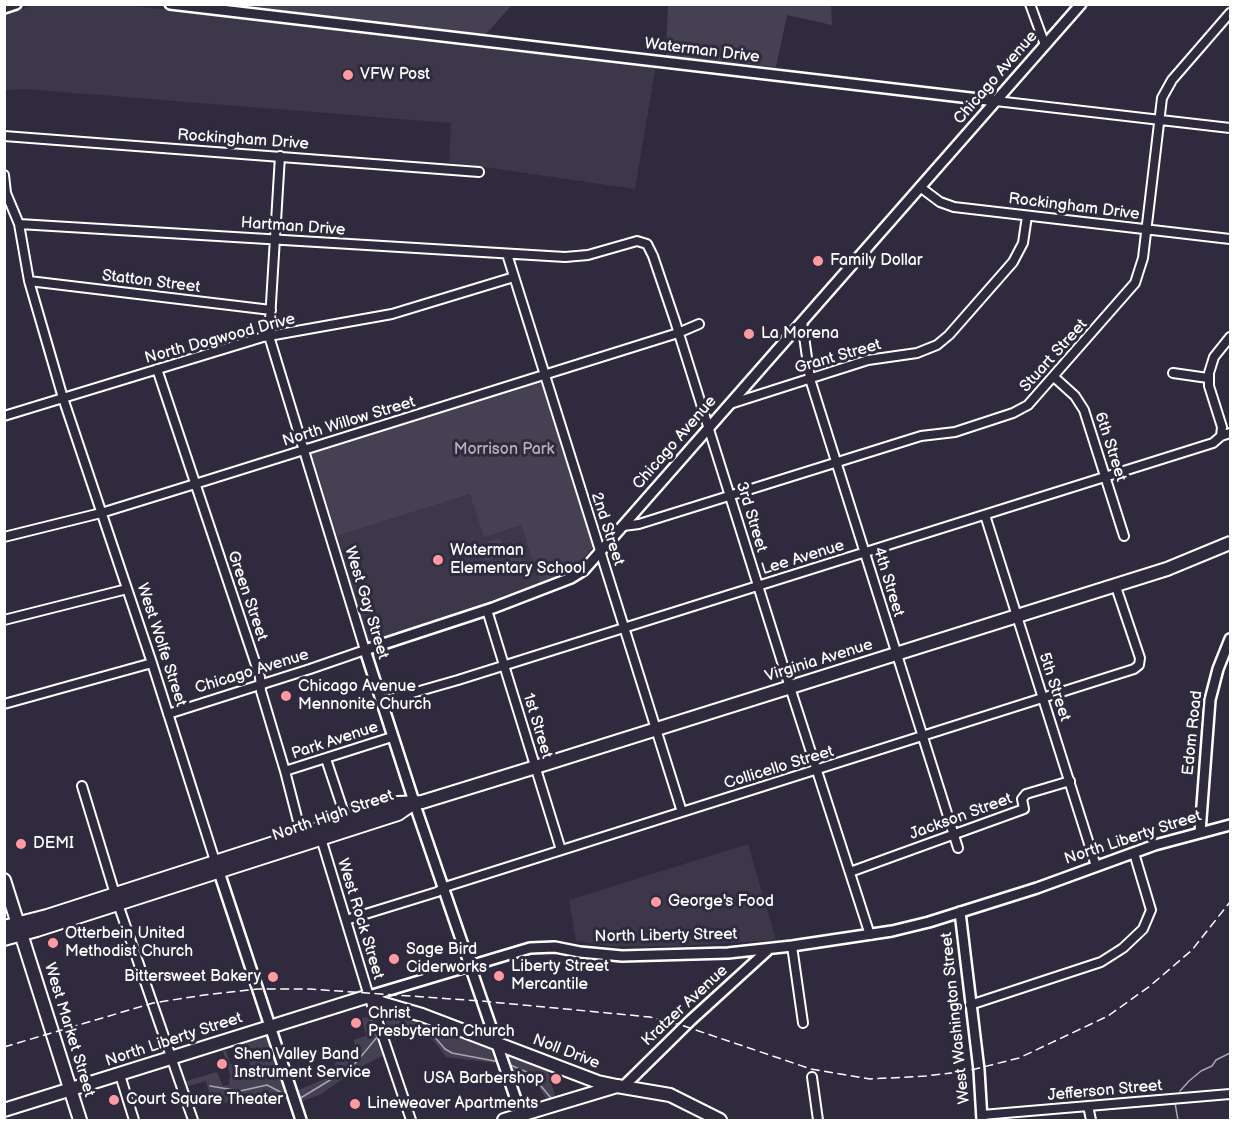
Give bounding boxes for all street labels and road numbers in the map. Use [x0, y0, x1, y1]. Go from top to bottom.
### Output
street label: Chicago Avenue [950, 27, 1042, 129]
street label: Waterman Drive [643, 34, 761, 68]
street label: Rockingham Drive [177, 126, 309, 154]
street label: Rockingham Drive [1007, 189, 1141, 225]
street label: Hartman Drive [240, 214, 346, 240]
street label: Statton Street [101, 266, 201, 298]
street label: North Dogwood Drive [143, 310, 297, 368]
street label: Stuart Street [1016, 316, 1092, 396]
street label: Grant Street [793, 336, 883, 378]
street label: Chicago Avenue [629, 392, 721, 494]
street label: North Willow Street [280, 393, 418, 451]
street label: 6th Street [1090, 410, 1130, 484]
street label: 3rd Street [731, 479, 771, 555]
street label: 2nd Street [586, 490, 628, 568]
street label: Lee Avenue [759, 536, 847, 580]
street label: West Gay Street [340, 544, 392, 662]
street label: 4th Street [868, 545, 908, 619]
street label: Green Street [223, 549, 271, 643]
street label: West Wolfe Street [132, 581, 190, 709]
street label: Virginia Avenue [763, 635, 875, 687]
street label: Chicago Avenue [193, 646, 311, 698]
street label: 5th Street [1034, 650, 1074, 724]
street label: Edom Road [1179, 690, 1207, 776]
street label: 1st Street [518, 691, 556, 761]
street label: Park Avenue [289, 718, 381, 764]
street label: Collicello Street [722, 742, 836, 794]
street label: North High Street [270, 786, 396, 846]
street label: Jackson Street [907, 790, 1015, 844]
street label: North Liberty Street [1062, 807, 1204, 869]
street label: West Rock Street [332, 856, 388, 982]
street label: North Liberty Street [594, 925, 738, 947]
street label: West Washington Street [937, 931, 975, 1105]
street label: West Market Street [39, 961, 99, 1099]
street label: Kratzer Avenue [638, 961, 732, 1051]
street label: North Liberty Street [103, 1009, 245, 1071]
street label: Noll Drive [530, 1030, 602, 1074]
street label: Jefferson Street [1047, 1076, 1163, 1106]

